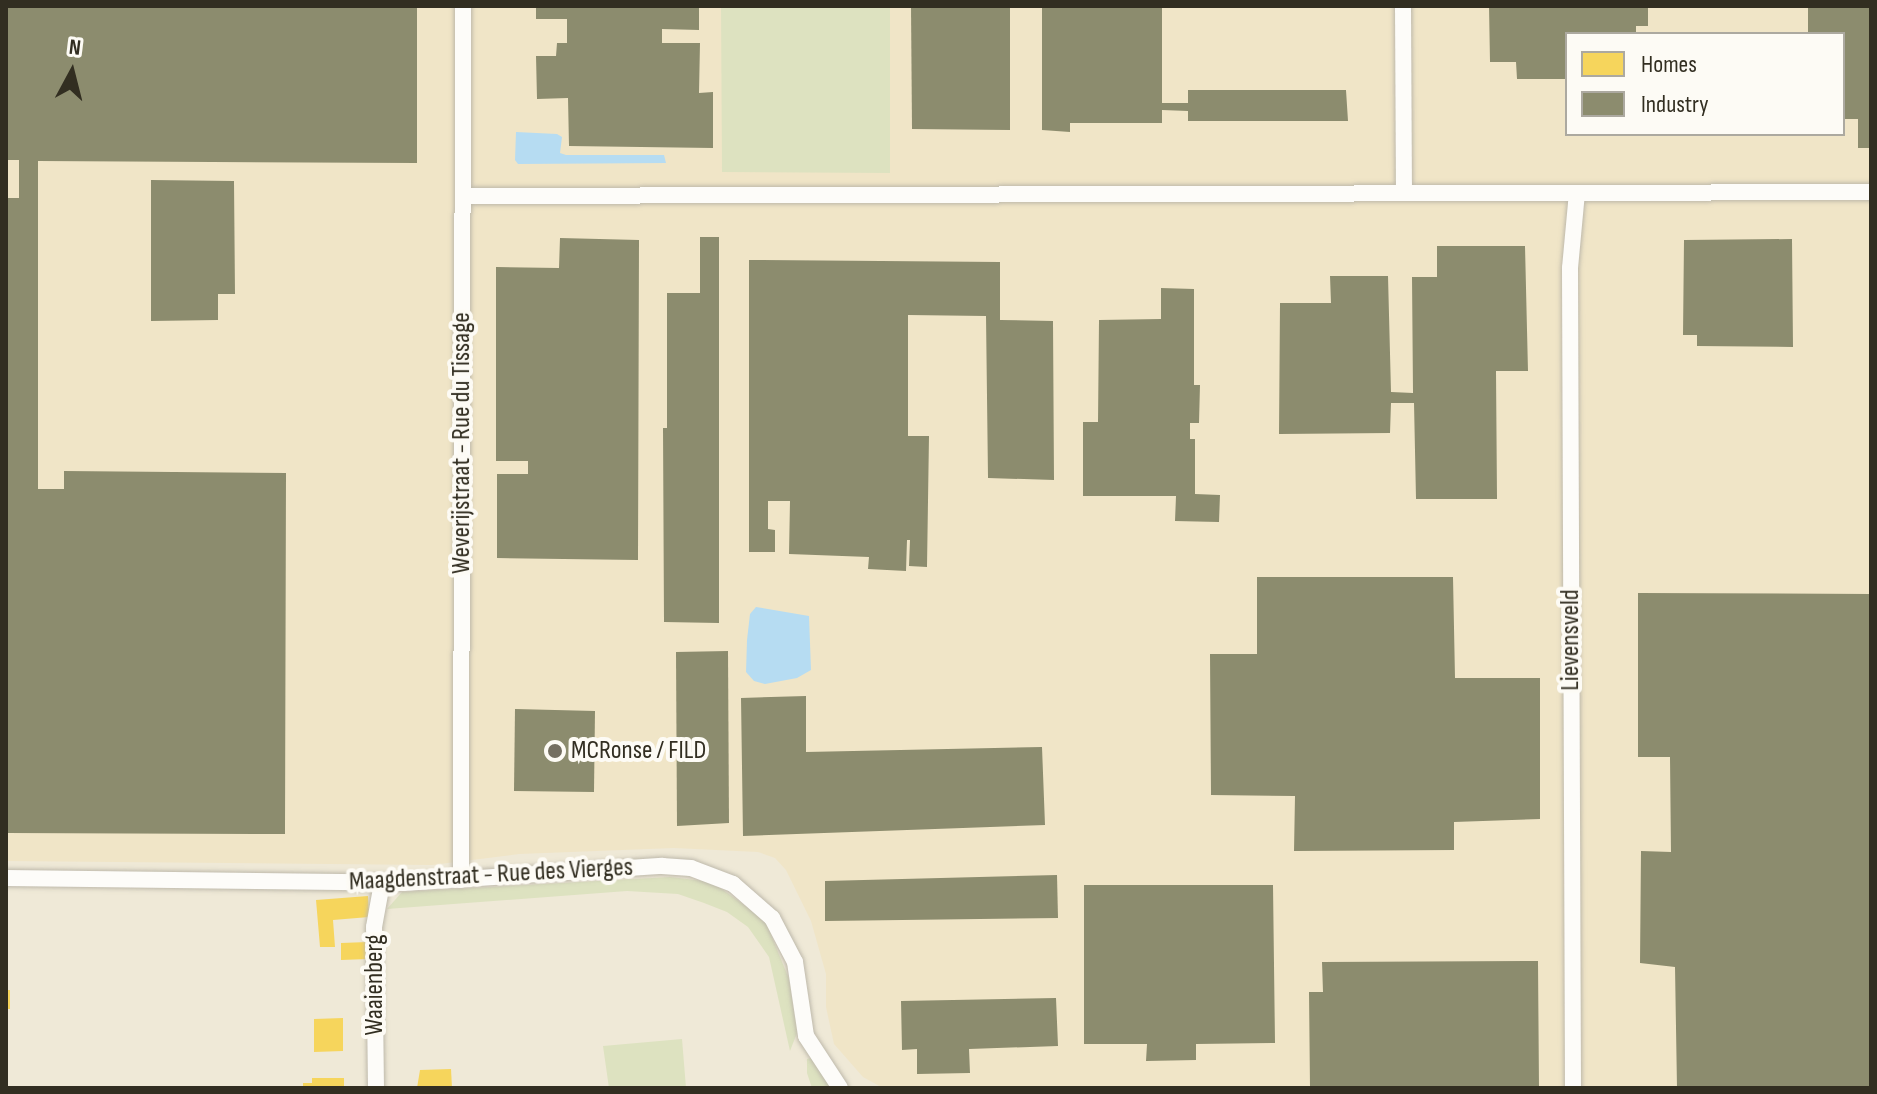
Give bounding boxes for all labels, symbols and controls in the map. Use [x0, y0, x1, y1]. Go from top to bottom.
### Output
north arrow [32, 32, 112, 112]
legend [1565, 32, 1845, 136]
text: N [68, 34, 82, 62]
text: Homes [1641, 50, 1697, 79]
text: Industry [1641, 90, 1708, 119]
street label: Weverijstraat - Rue du Tissage [446, 312, 478, 574]
street label: Lievensveld [1555, 589, 1587, 691]
place label: MCRonse / FILD [571, 735, 706, 767]
marker: MCRonse / FILD [546, 742, 564, 760]
street label: Maagdenstraat - Rue des Vierges [348, 852, 634, 898]
street label: Waaienberg [359, 934, 391, 1036]

